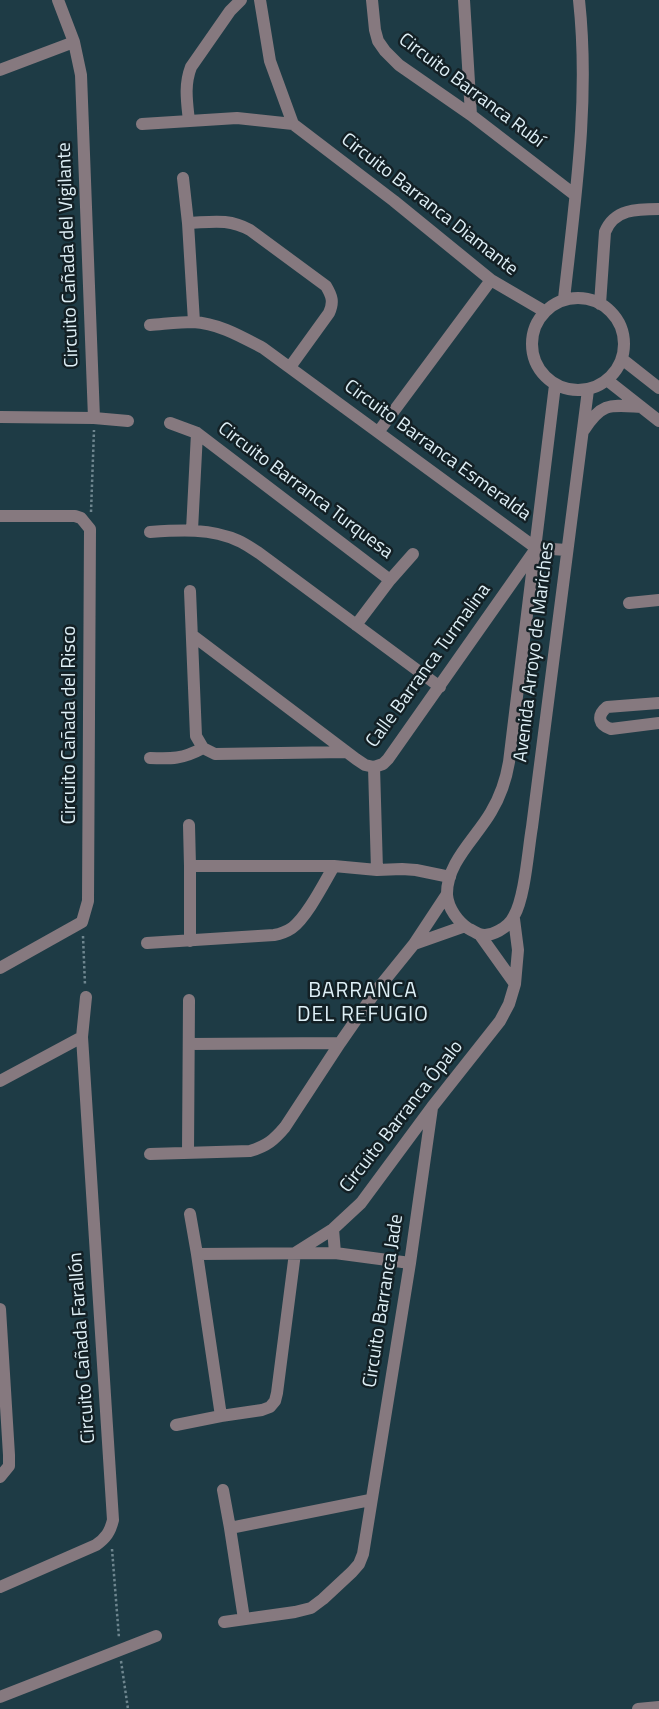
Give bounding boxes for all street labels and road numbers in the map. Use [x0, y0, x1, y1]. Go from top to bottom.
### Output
street label: Circuito Barranca Rubí [394, 29, 548, 153]
street label: Circuito Barranca Diamante [336, 129, 522, 281]
street label: Circuito Cañada del Vigilante [54, 142, 84, 368]
street label: Circuito Barranca Esmeralda [339, 376, 535, 526]
street label: Circuito Barranca Turquesa [213, 418, 397, 564]
street label: Avenida Arroyo de Mariches [510, 540, 560, 764]
street label: Calle Barranca Turmalina [362, 580, 496, 752]
street label: Circuito Cañada del Risco [59, 626, 81, 824]
street label: Circuito Barranca Ópalo [335, 1036, 469, 1198]
street label: Circuito Barranca Jade [359, 1213, 409, 1389]
street label: Circuito Cañada Farallón [65, 1252, 101, 1444]

